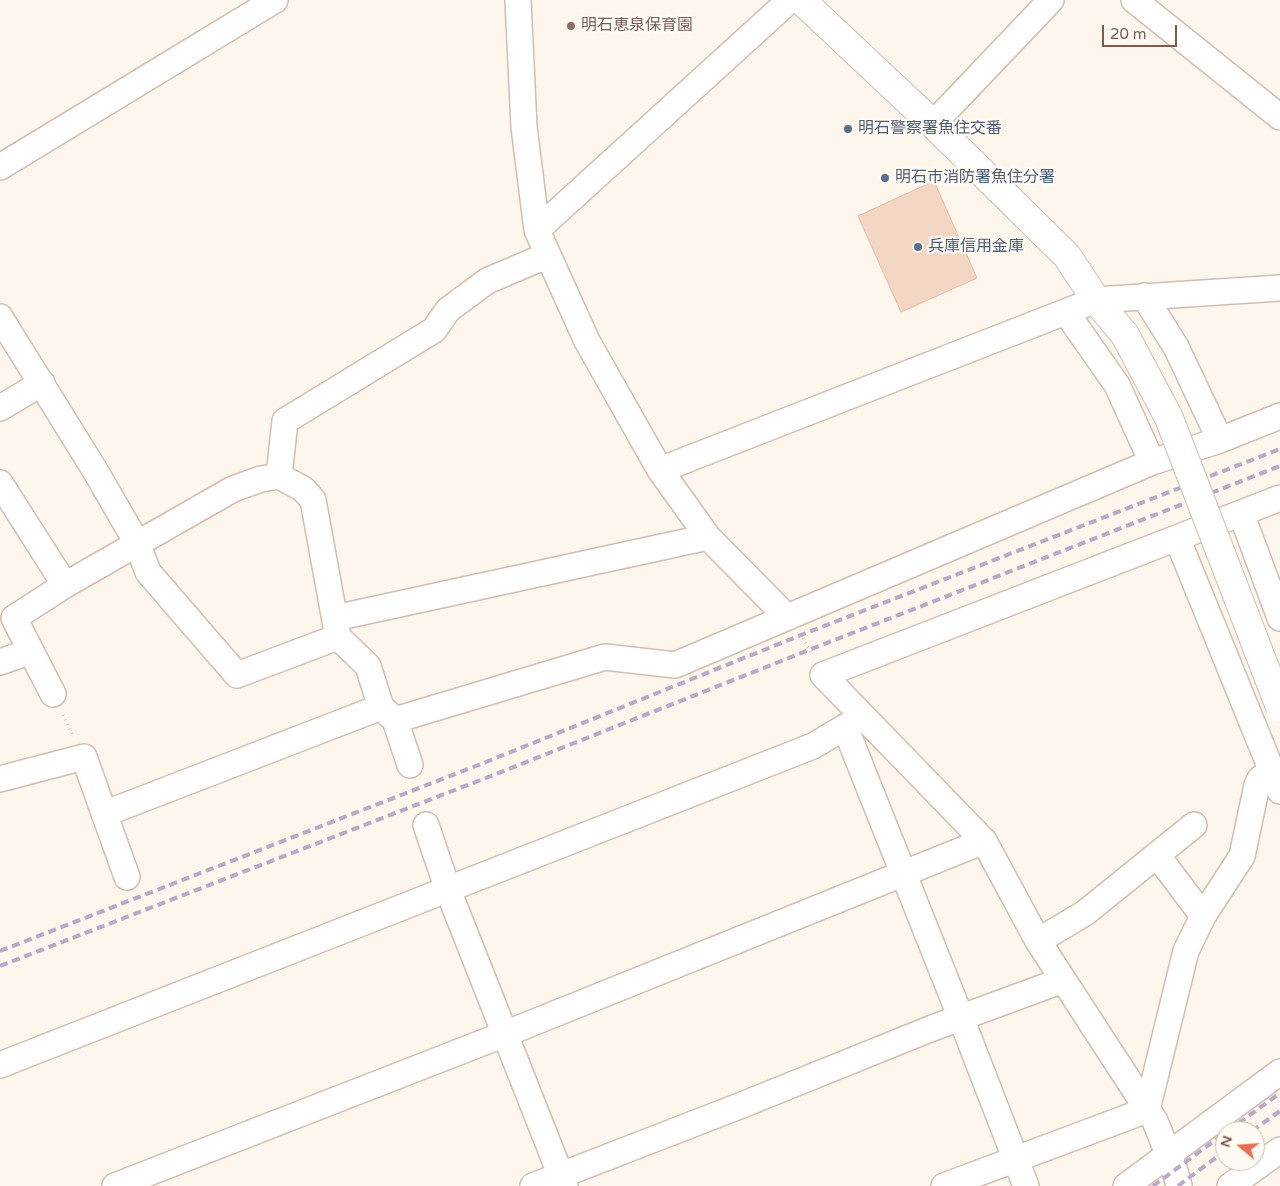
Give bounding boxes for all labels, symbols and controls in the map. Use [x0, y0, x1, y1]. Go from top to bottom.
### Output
scale bar [1105, 15, 1180, 47]
place label: 明石恵泉保育園 [581, 16, 693, 36]
marker: 明石恵泉保育園 [565, 20, 577, 32]
text: 20 m [1110, 25, 1147, 43]
place label: 明石警察署魚住交番 [858, 119, 1002, 139]
marker: 明石警察署魚住交番 [842, 123, 854, 135]
place label: 明石市消防署魚住分署 [895, 168, 1055, 188]
marker: 明石市消防署魚住分署 [879, 172, 891, 184]
place label: 兵庫信用金庫 [928, 237, 1024, 257]
marker: 兵庫信用金庫 [912, 241, 924, 253]
north arrow [1215, 1121, 1265, 1171]
text: N [1216, 1134, 1236, 1149]

